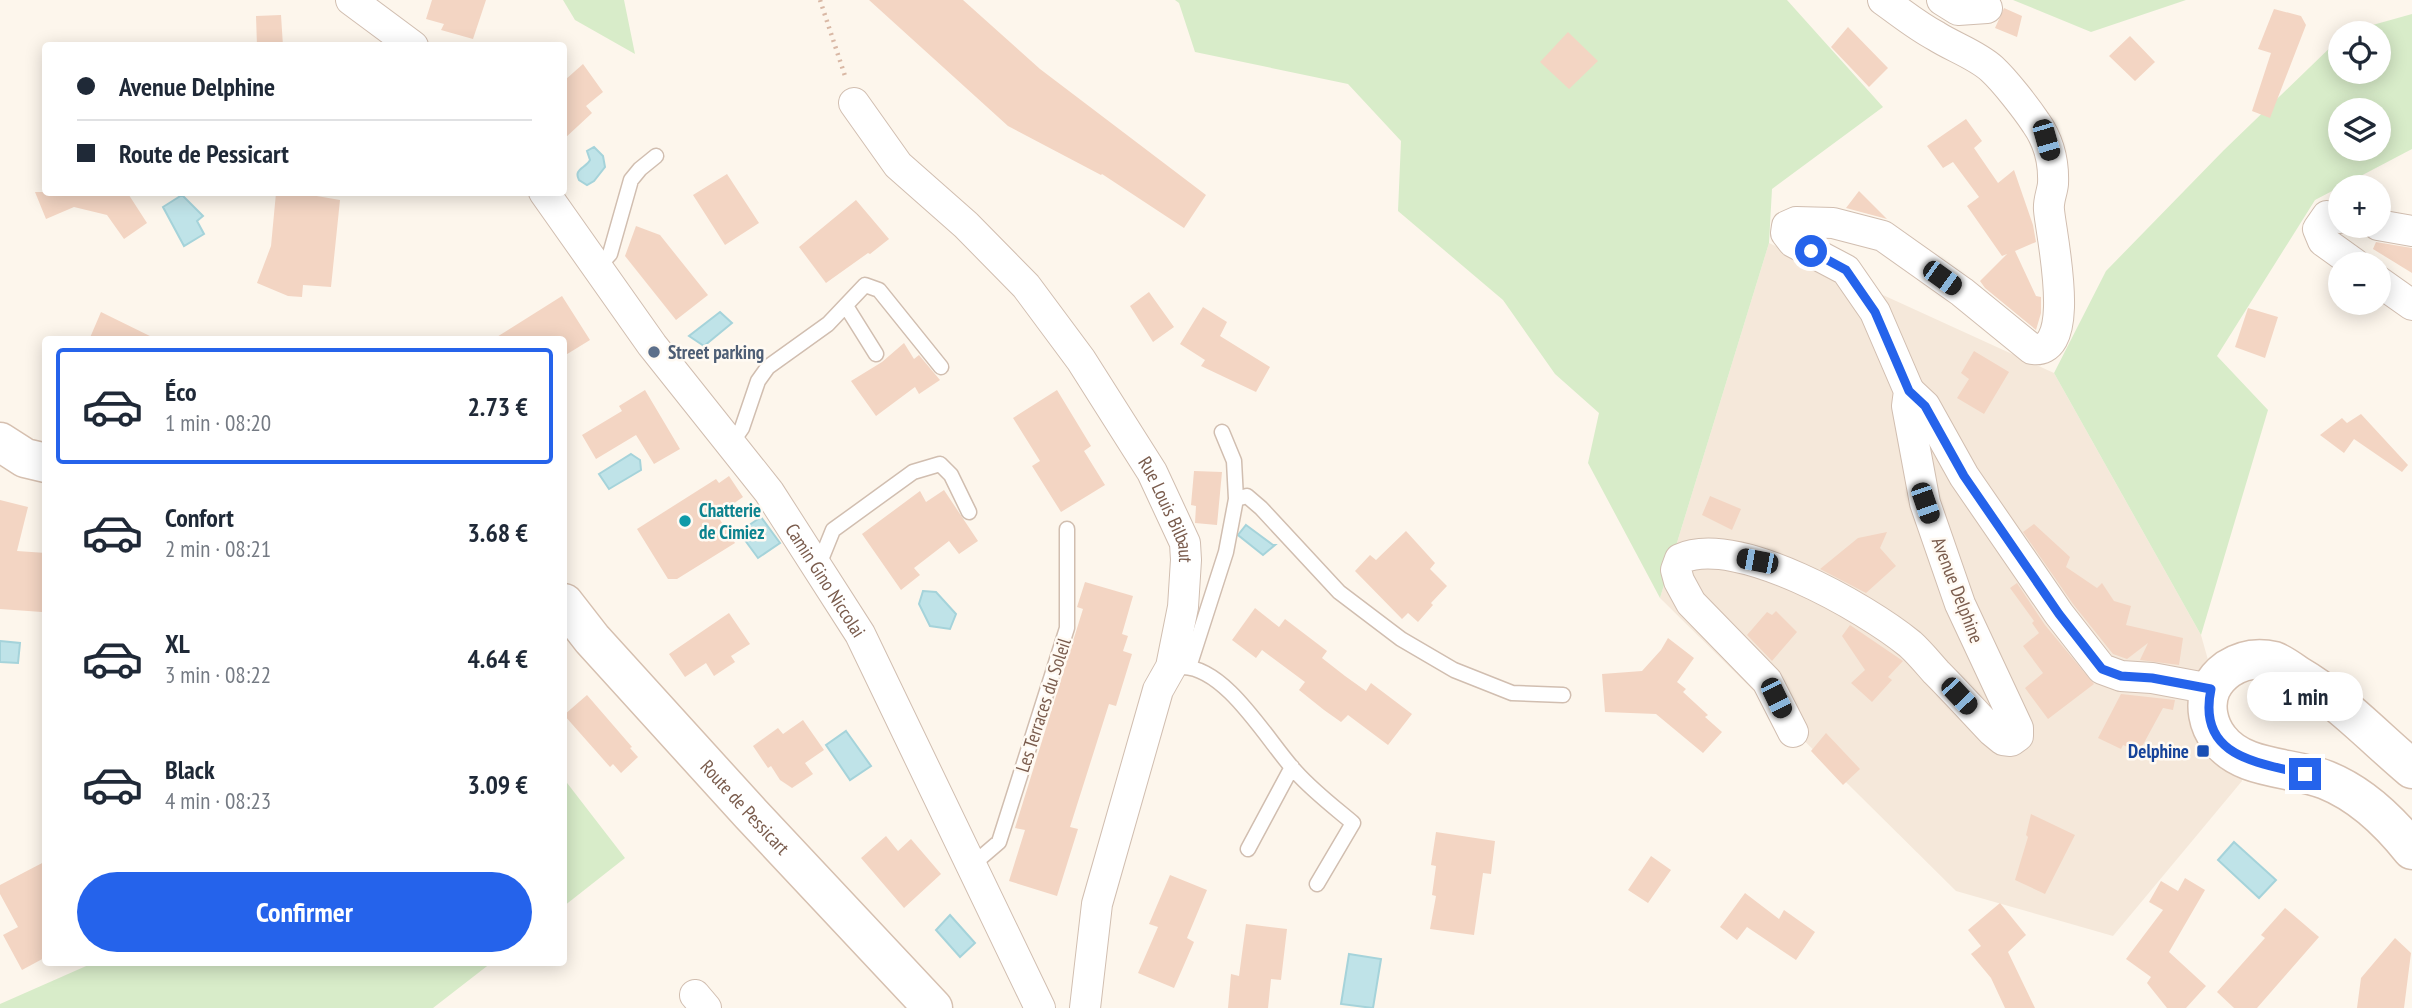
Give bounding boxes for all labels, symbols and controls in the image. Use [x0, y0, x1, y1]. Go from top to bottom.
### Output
map controls [2328, 21, 2391, 315]
button: locate [2328, 21, 2391, 84]
text: Avenue Delphine [119, 70, 275, 103]
button: layers [2328, 98, 2391, 161]
car [2031, 117, 2062, 163]
text: Route de Pessicart [119, 137, 289, 170]
button: + [2328, 175, 2391, 238]
route start [1795, 235, 1827, 267]
button: − [2328, 252, 2391, 315]
car [1919, 257, 1966, 299]
place label: Street parking [668, 340, 764, 364]
marker: Street parking [646, 344, 662, 360]
icon: car [81, 375, 144, 438]
text: Éco [165, 375, 197, 408]
text: 2.73 € [467, 390, 528, 423]
text: 1 min · 08:20 [165, 408, 271, 437]
street label: Rue Louis Bilbaut [1133, 452, 1198, 564]
car [1909, 480, 1942, 526]
place label: Chatterie de Cimiez [699, 498, 764, 544]
icon: car [81, 501, 144, 564]
text: Confort [165, 501, 234, 534]
marker: Chatterie de Cimiez [677, 513, 693, 529]
text: 3.68 € [467, 516, 528, 549]
street label: Camin Gino Niccolai [780, 519, 871, 642]
text: 2 min · 08:21 [165, 534, 271, 563]
street label: Avenue Delphine [1927, 534, 1989, 646]
car [1735, 547, 1780, 575]
icon: car [81, 627, 144, 690]
text: XL [165, 627, 190, 660]
street label: Les Terraces du Soleil [1010, 634, 1076, 775]
text: 4.64 € [467, 642, 528, 675]
text: 3 min · 08:22 [165, 660, 271, 689]
callout: 1 min [2247, 672, 2363, 722]
car [1937, 673, 1982, 719]
car [1758, 675, 1795, 721]
text: 1 min [2282, 682, 2328, 711]
place label: Delphine [2128, 739, 2189, 763]
marker: Delphine [2195, 743, 2211, 759]
icon: car [81, 753, 144, 816]
text: Black [165, 753, 215, 786]
street label: Route de Pessicart [696, 755, 795, 860]
route end [2289, 758, 2321, 790]
text: 3.09 € [467, 768, 528, 801]
text: 4 min · 08:23 [165, 786, 271, 815]
button: Confirmer [77, 872, 532, 952]

